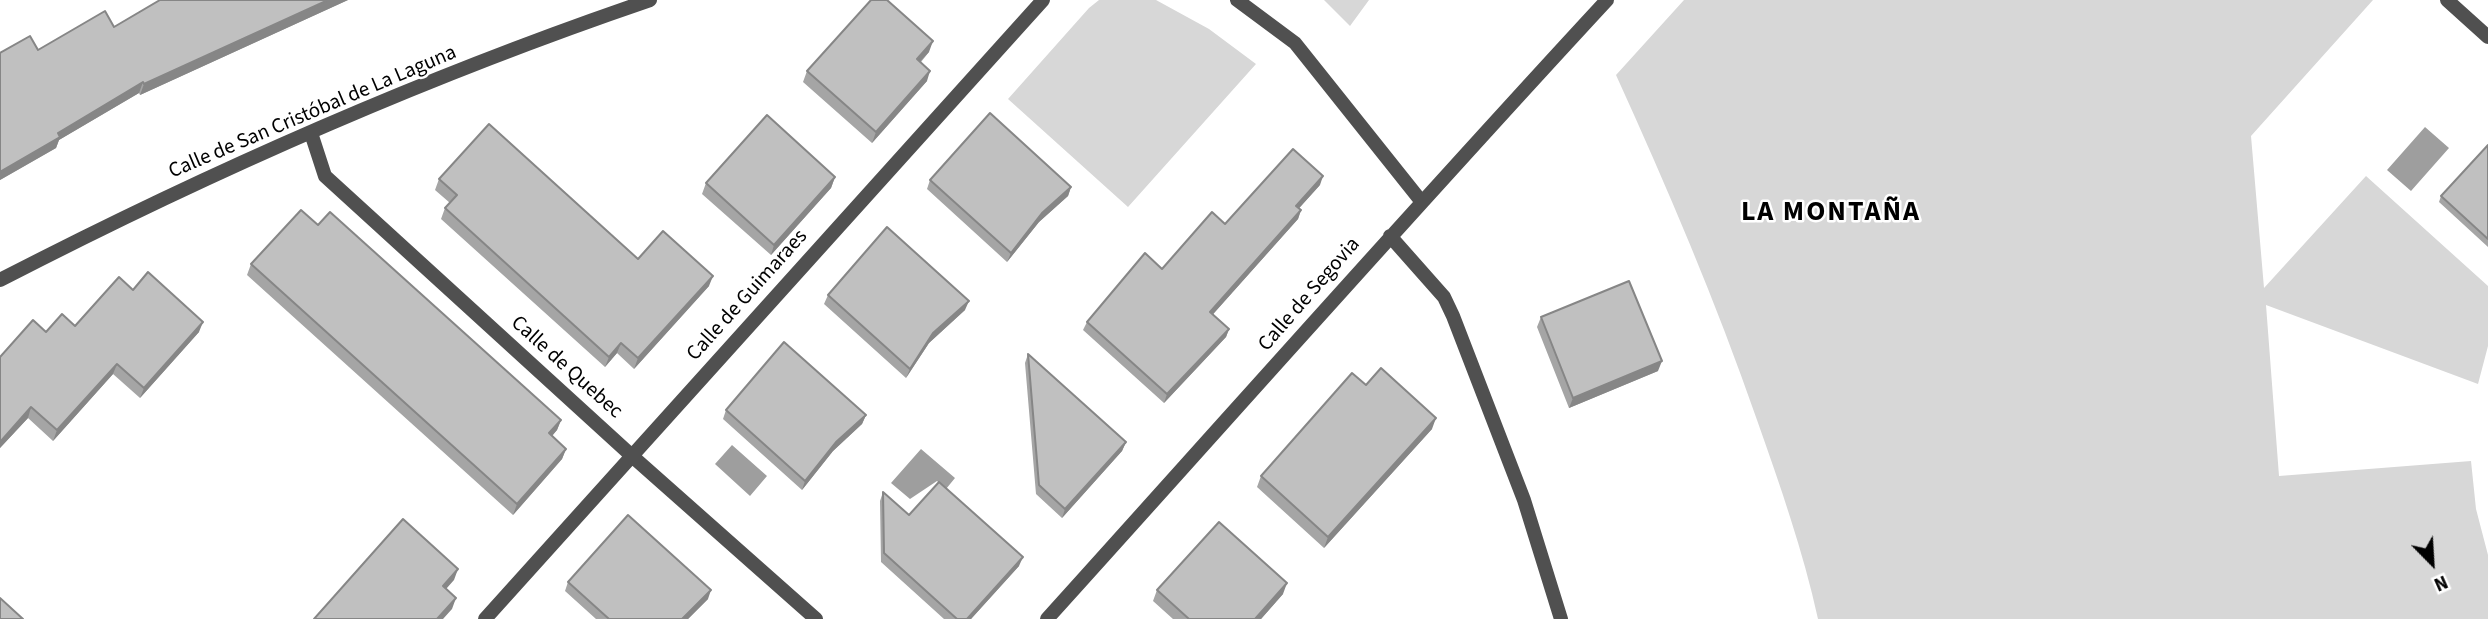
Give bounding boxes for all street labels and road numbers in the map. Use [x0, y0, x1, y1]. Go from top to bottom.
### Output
street label: Calle de San Cristóbal de La Laguna [165, 41, 461, 185]
street label: Calle de Guimaraes [682, 225, 814, 367]
street label: Calle de Segovia [1254, 233, 1366, 357]
street label: Calle de Quebec [505, 311, 627, 425]

